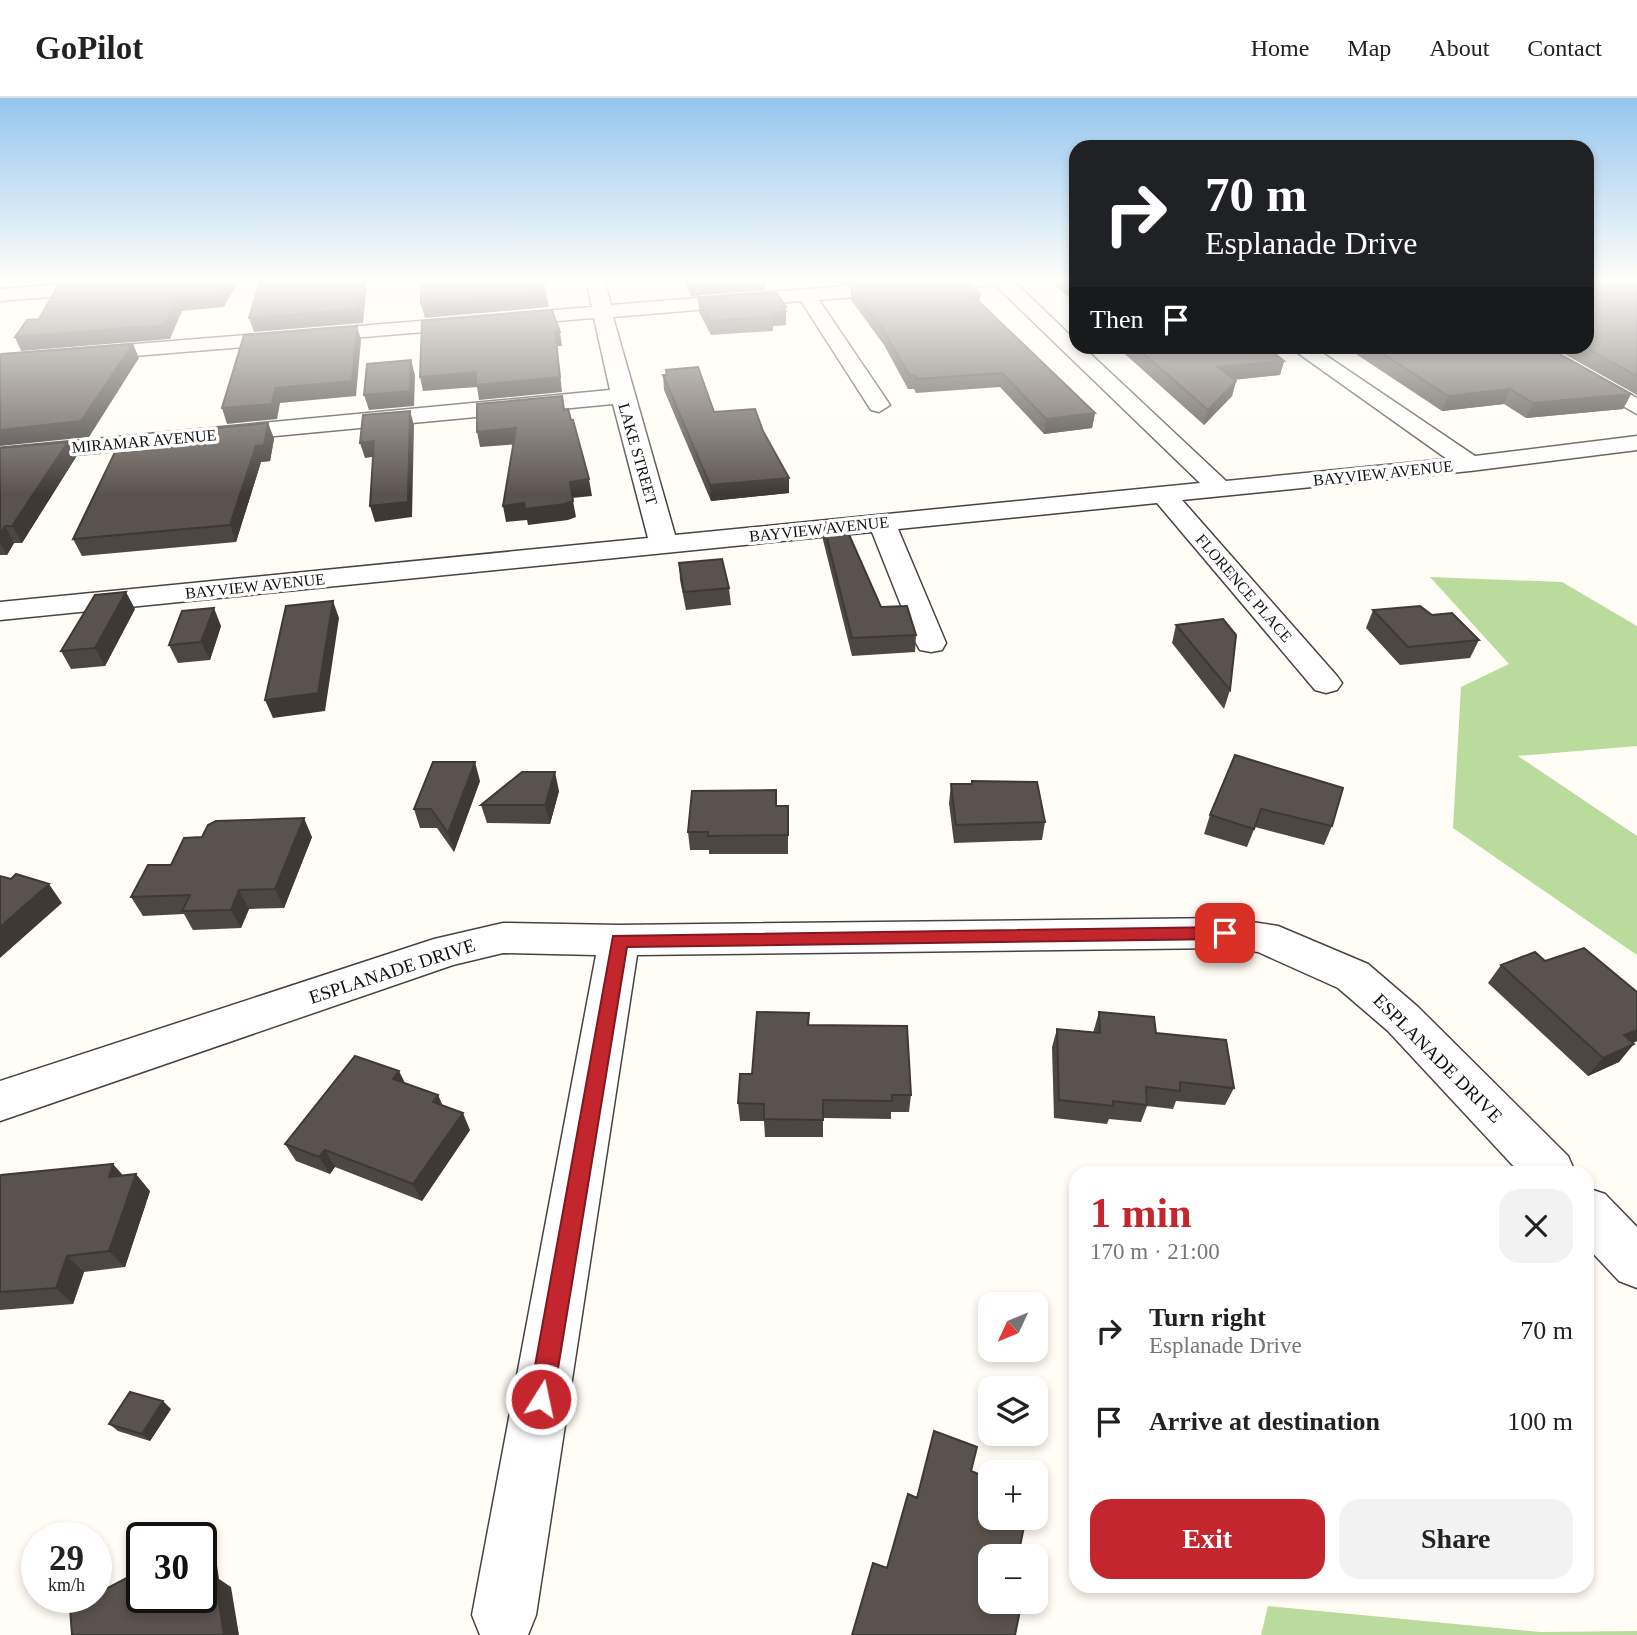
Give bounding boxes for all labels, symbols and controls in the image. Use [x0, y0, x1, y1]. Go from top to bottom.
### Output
text: GoPilot [35, 30, 143, 66]
text: Home [1251, 35, 1309, 61]
text: Map [1347, 35, 1391, 61]
text: About [1429, 35, 1489, 61]
text: Contact [1527, 35, 1602, 61]
text: 70 m [1205, 167, 1307, 222]
icon: right [1090, 168, 1181, 259]
text: Esplanade Drive [1205, 225, 1417, 261]
icon: arrive [1157, 301, 1195, 339]
text: Then [1090, 305, 1143, 334]
street label: LAKE STREET [615, 401, 661, 507]
street label: MIRAMAR AVENUE [71, 426, 217, 456]
street label: BAYVIEW AVENUE [1312, 457, 1454, 489]
street label: BAYVIEW AVENUE [748, 513, 890, 545]
street label: FLORENCE PLACE [1193, 531, 1295, 645]
street label: BAYVIEW AVENUE [184, 570, 326, 602]
pin [1195, 903, 1255, 963]
icon: arrive [1206, 914, 1244, 952]
street label: ESPLANADE DRIVE [306, 934, 478, 1008]
street label: ESPLANADE DRIVE [1369, 989, 1507, 1127]
button: close [1499, 1189, 1573, 1263]
text: 1 min [1090, 1190, 1192, 1236]
text: 170 m · 21:00 [1090, 1239, 1220, 1264]
north arrow [978, 1292, 1048, 1362]
map controls [978, 1292, 1048, 1614]
text: Turn right [1149, 1303, 1266, 1332]
icon: right [1090, 1312, 1128, 1350]
text: 70 m [1520, 1316, 1573, 1345]
text: Esplanade Drive [1149, 1333, 1302, 1358]
position arrow [504, 1362, 578, 1436]
button: layers [978, 1376, 1048, 1446]
icon: arrive [1090, 1403, 1128, 1441]
text: Arrive at destination [1149, 1407, 1380, 1436]
text: 100 m [1507, 1407, 1573, 1436]
button: + [978, 1460, 1048, 1530]
button: Exit [1090, 1499, 1325, 1579]
button: Share [1339, 1499, 1573, 1579]
speed limit sign: 30 [126, 1522, 217, 1613]
text: 29 [49, 1539, 84, 1578]
button: − [978, 1544, 1048, 1614]
text: km/h [48, 1575, 85, 1595]

